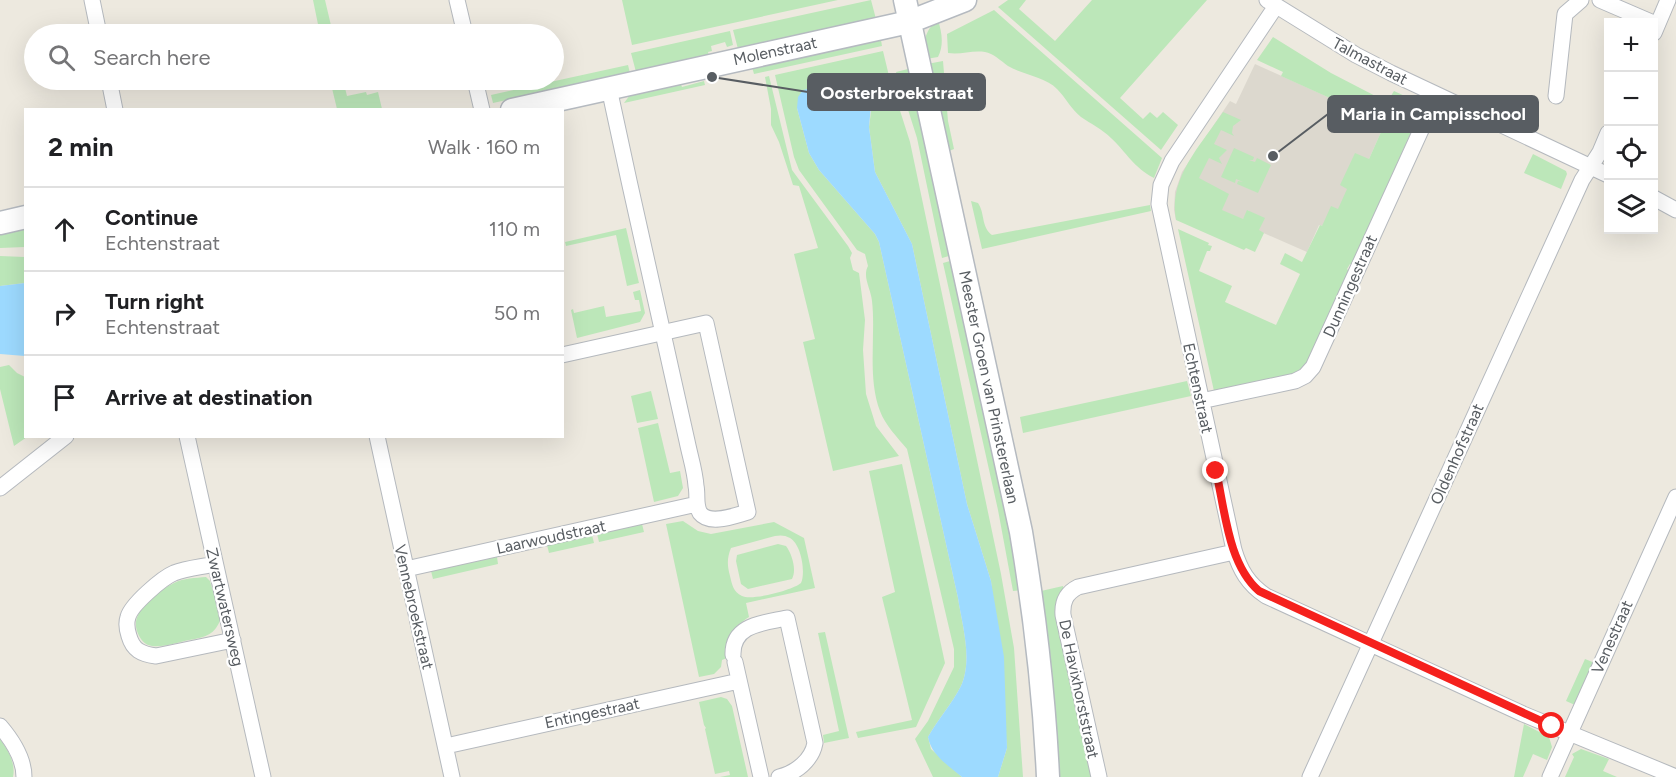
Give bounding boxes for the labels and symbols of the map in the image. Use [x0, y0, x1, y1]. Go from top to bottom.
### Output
street label: Molenstraat [731, 33, 819, 69]
street label: Talmastraat [1329, 33, 1411, 89]
callout: Oosterbroekstraat [808, 74, 985, 110]
text: Oosterbroekstraat [820, 82, 974, 104]
callout: Maria in Campisschool [1328, 96, 1538, 132]
text: Maria in Campisschool [1340, 103, 1526, 125]
street label: Dunningestraat [1319, 232, 1381, 340]
street label: Meester Groen van Prinstererlaan [955, 269, 1023, 505]
street label: Echtenstraat [1179, 341, 1217, 435]
street label: Oldenhofstraat [1426, 401, 1488, 507]
route end [1202, 457, 1228, 483]
street label: Laarwoudstraat [495, 516, 607, 558]
street label: Vennebroekstraat [390, 543, 438, 671]
street label: Zwartwatersweg [202, 546, 248, 668]
street label: Venestraat [1587, 597, 1637, 677]
street label: De Havixhorststraat [1055, 618, 1103, 760]
street label: Entingestraat [543, 694, 641, 732]
route start [1538, 712, 1564, 738]

